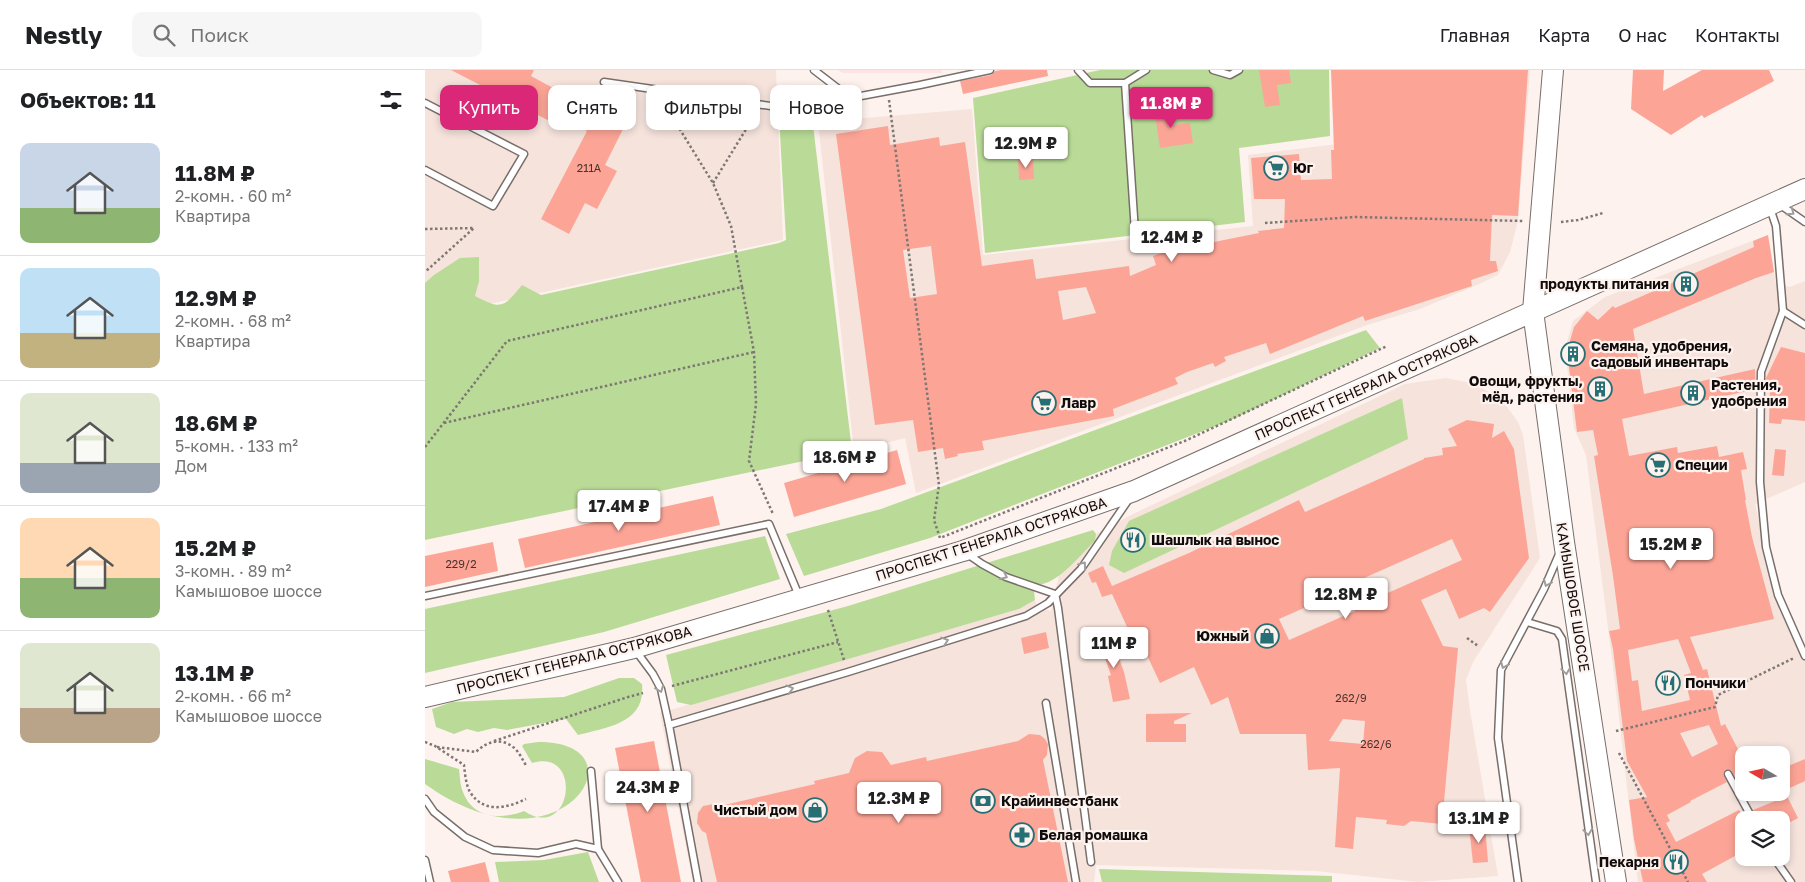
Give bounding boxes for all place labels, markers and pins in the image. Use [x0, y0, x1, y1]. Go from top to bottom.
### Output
pin: 11.8M ₽ [1125, 87, 1217, 129]
pin: 12.9M ₽ [980, 126, 1072, 169]
supermarket icon: Юг [1263, 155, 1289, 181]
place label: Юг [1293, 159, 1314, 176]
pin: 12.4M ₽ [1126, 220, 1218, 263]
building icon: продукты питания [1673, 271, 1699, 297]
place label: продукты питания [1540, 275, 1669, 292]
place label: Семяна, удобрения, садовый инвентарь [1591, 337, 1732, 370]
building icon: Семяна, удобрения, садовый инвентарь [1560, 341, 1586, 367]
place label: Овощи, фрукты, мёд, растения [1469, 372, 1583, 405]
building icon: Овощи, фрукты, мёд, растения [1587, 376, 1613, 402]
place label: Растения, удобрения [1711, 376, 1787, 409]
building icon: Растения, удобрения [1680, 380, 1706, 406]
supermarket icon: Лавр [1031, 390, 1057, 416]
place label: Лавр [1061, 394, 1096, 411]
pin: 18.6M ₽ [799, 440, 891, 483]
supermarket icon: Специи [1645, 452, 1671, 478]
place label: Специи [1675, 456, 1728, 473]
pin: 17.4M ₽ [573, 490, 665, 532]
restaurant icon: Шашлык на вынос [1120, 527, 1146, 553]
pin: 15.2M ₽ [1625, 528, 1717, 570]
place label: Шашлык на вынос [1151, 531, 1279, 548]
pin: 12.8M ₽ [1300, 578, 1392, 620]
shop icon: Южный [1254, 623, 1280, 649]
pin: 11M ₽ [1079, 626, 1149, 669]
place label: Южный [1196, 627, 1249, 644]
restaurant icon: Пончики [1655, 670, 1681, 696]
place label: Пончики [1685, 674, 1746, 691]
pin: 24.3M ₽ [602, 770, 694, 813]
pin: 12.3M ₽ [853, 782, 945, 824]
bank icon: Крайинвестбанк [970, 788, 996, 814]
place label: Крайинвестбанк [1001, 792, 1119, 809]
shop icon: Чистый дом [802, 797, 828, 823]
place label: Чистый дом [714, 801, 797, 818]
pin: 13.1M ₽ [1433, 802, 1525, 844]
pharmacy icon: Белая ромашка [1009, 822, 1035, 848]
place label: Белая ромашка [1039, 826, 1148, 843]
restaurant icon: Пекарня [1663, 849, 1689, 875]
place label: Пекарня [1599, 853, 1659, 870]

